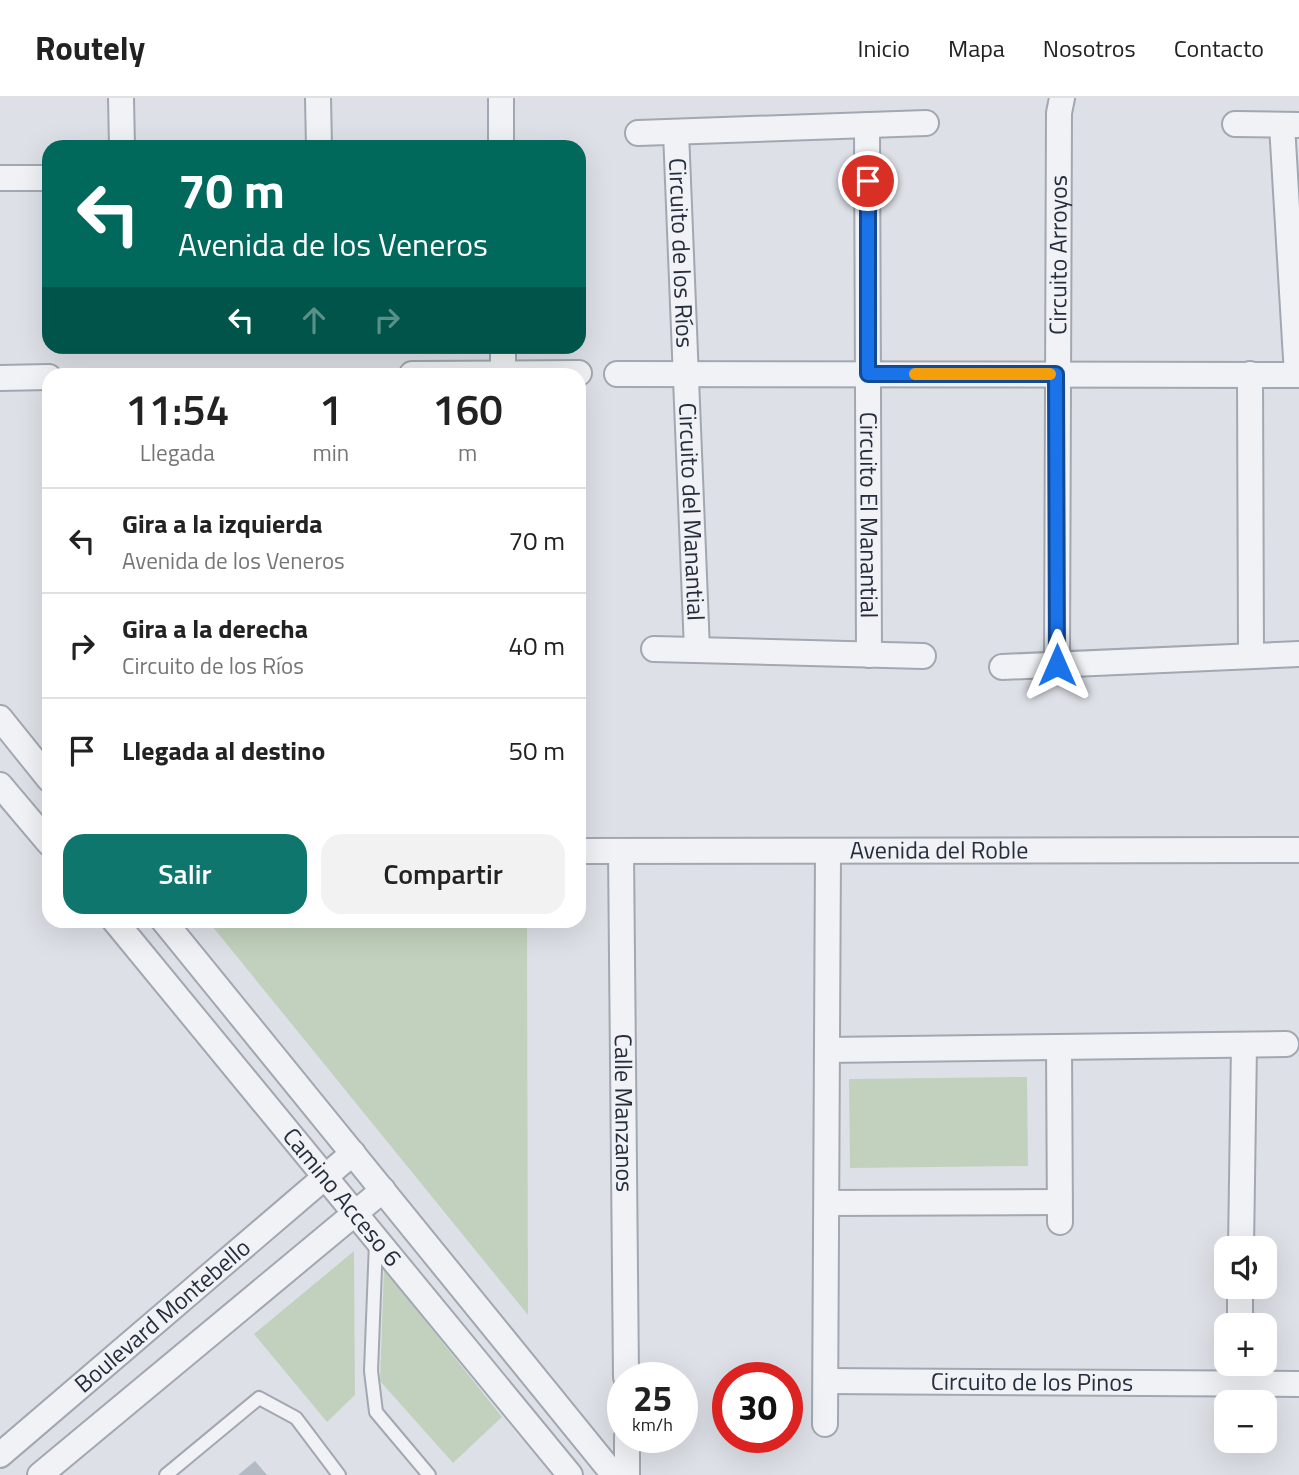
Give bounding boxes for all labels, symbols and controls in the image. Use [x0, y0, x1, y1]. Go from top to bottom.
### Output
text: Routely [35, 23, 145, 73]
text: Inicio [858, 30, 910, 66]
text: Mapa [948, 30, 1005, 66]
text: Nosotros [1043, 30, 1136, 66]
text: Contacto [1174, 30, 1264, 66]
pin [838, 151, 898, 211]
text: 70 m [178, 152, 285, 227]
street label: Circuito de los Ríos [660, 157, 704, 349]
icon: arrive [849, 162, 887, 200]
icon: left [63, 168, 154, 259]
street label: Circuito Arroyos [1039, 175, 1076, 335]
text: Avenida de los Veneros [178, 220, 488, 268]
icon: left [222, 301, 260, 339]
icon: ahead [295, 301, 333, 339]
icon: right [368, 301, 406, 339]
text: 11:54 [125, 377, 229, 441]
text: 1 [319, 377, 343, 441]
text: 160 [432, 377, 503, 441]
street label: Circuito del Manantial [670, 402, 715, 621]
street label: Circuito El Manantial [851, 412, 888, 618]
text: Llegada [140, 435, 215, 470]
text: min [312, 435, 349, 470]
text: m [458, 435, 477, 470]
text: Gira a la izquierda [122, 504, 323, 543]
text: 70 m [508, 521, 565, 560]
icon: left [63, 522, 101, 560]
text: Avenida de los Veneros [122, 543, 345, 578]
text: Gira a la derecha [122, 609, 308, 648]
text: 40 m [508, 626, 565, 665]
icon: right [63, 627, 101, 665]
position arrow [1020, 628, 1094, 702]
text: Circuito de los Ríos [122, 648, 304, 683]
text: Llegada al destino [122, 731, 325, 770]
text: 50 m [508, 731, 565, 770]
icon: arrive [63, 732, 101, 770]
street label: Avenida del Roble [850, 831, 1028, 868]
button: Salir [63, 834, 307, 914]
button: Compartir [321, 834, 565, 914]
street label: Calle Manzanos [606, 1034, 643, 1192]
street label: Camino Acceso 6 [275, 1119, 411, 1274]
street label: Boulevard Montebello [66, 1229, 258, 1401]
map controls [1214, 1236, 1277, 1453]
button: sound [1214, 1236, 1277, 1299]
button: + [1214, 1313, 1277, 1376]
speed limit sign: 30 [712, 1362, 803, 1453]
street label: Circuito de los Pinos [931, 1363, 1133, 1400]
text: 25 [633, 1371, 672, 1425]
button: − [1214, 1390, 1277, 1453]
text: km/h [632, 1411, 673, 1438]

